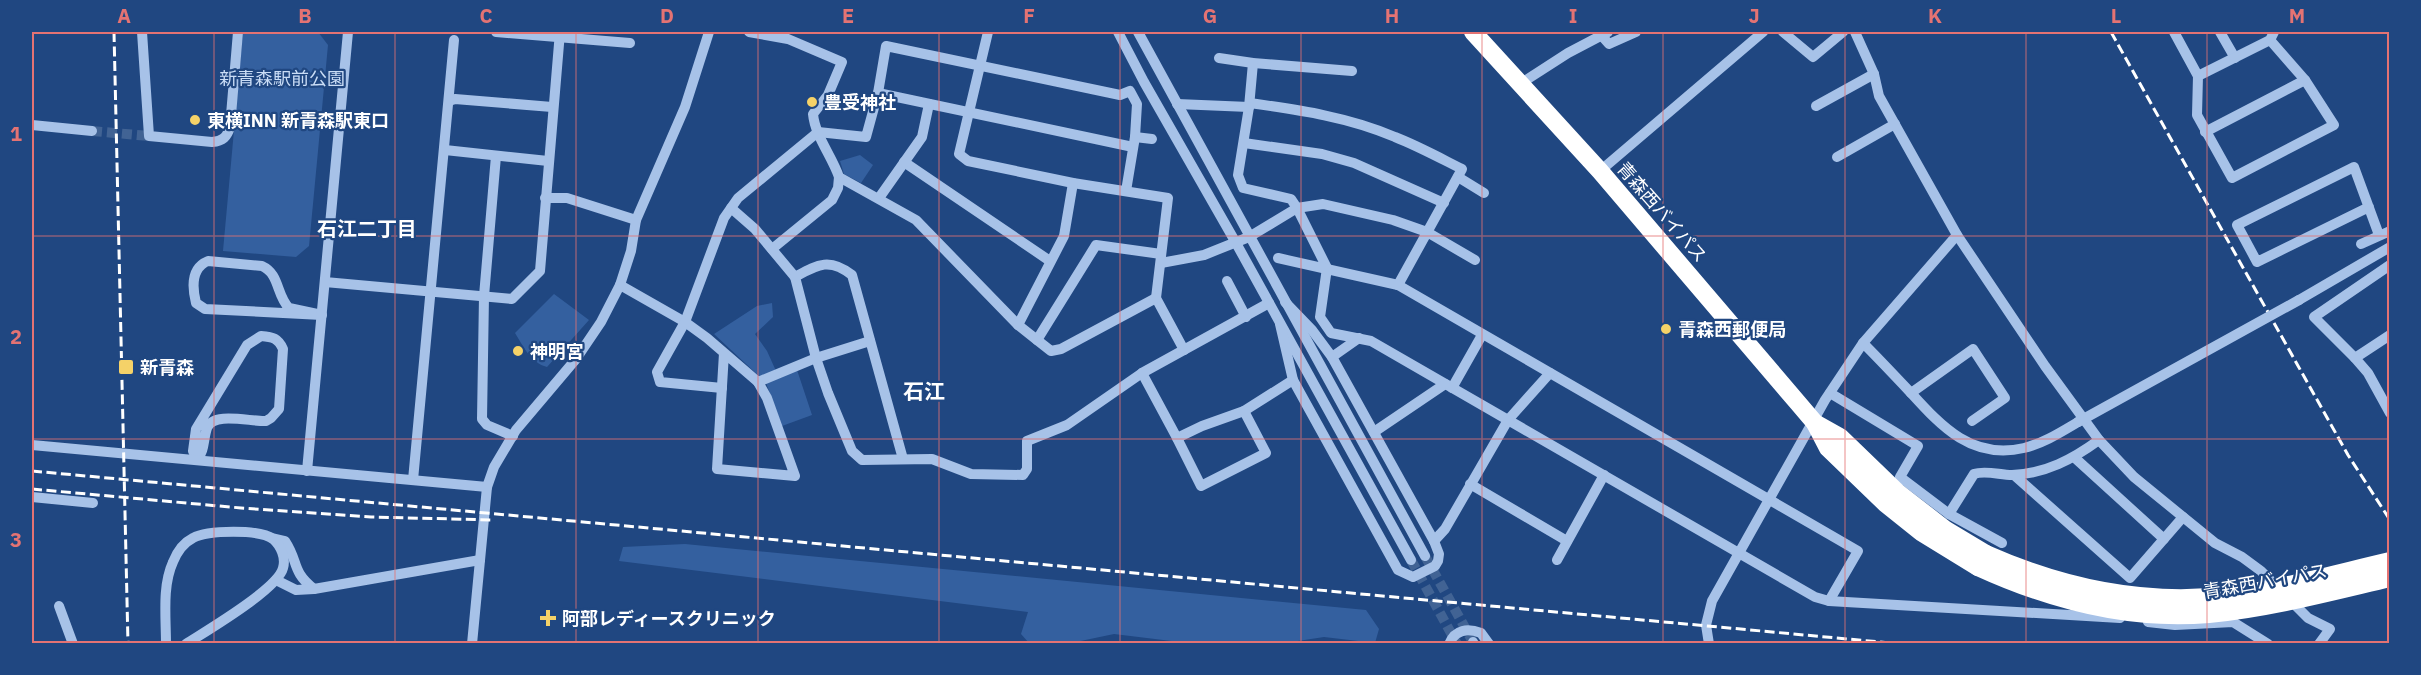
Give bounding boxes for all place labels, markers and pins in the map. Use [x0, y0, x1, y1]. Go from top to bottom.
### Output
place label: 豊受神社 [824, 91, 896, 114]
marker: 豊受神社 [805, 95, 819, 109]
place label: 東横INN 新青森駅東口 [207, 109, 389, 132]
marker: 東横INN 新青森駅東口 [188, 113, 202, 127]
place label: 青森西郵便局 [1678, 318, 1786, 341]
marker: 青森西郵便局 [1659, 322, 1673, 336]
place label: 神明宮 [530, 340, 584, 363]
marker: 神明宮 [511, 344, 525, 358]
place label: 新青森 [140, 356, 194, 379]
marker: 新青森 [117, 358, 135, 376]
place label: 阿部レディースクリニック [562, 607, 776, 630]
marker: 阿部レディースクリニック [539, 609, 557, 627]

